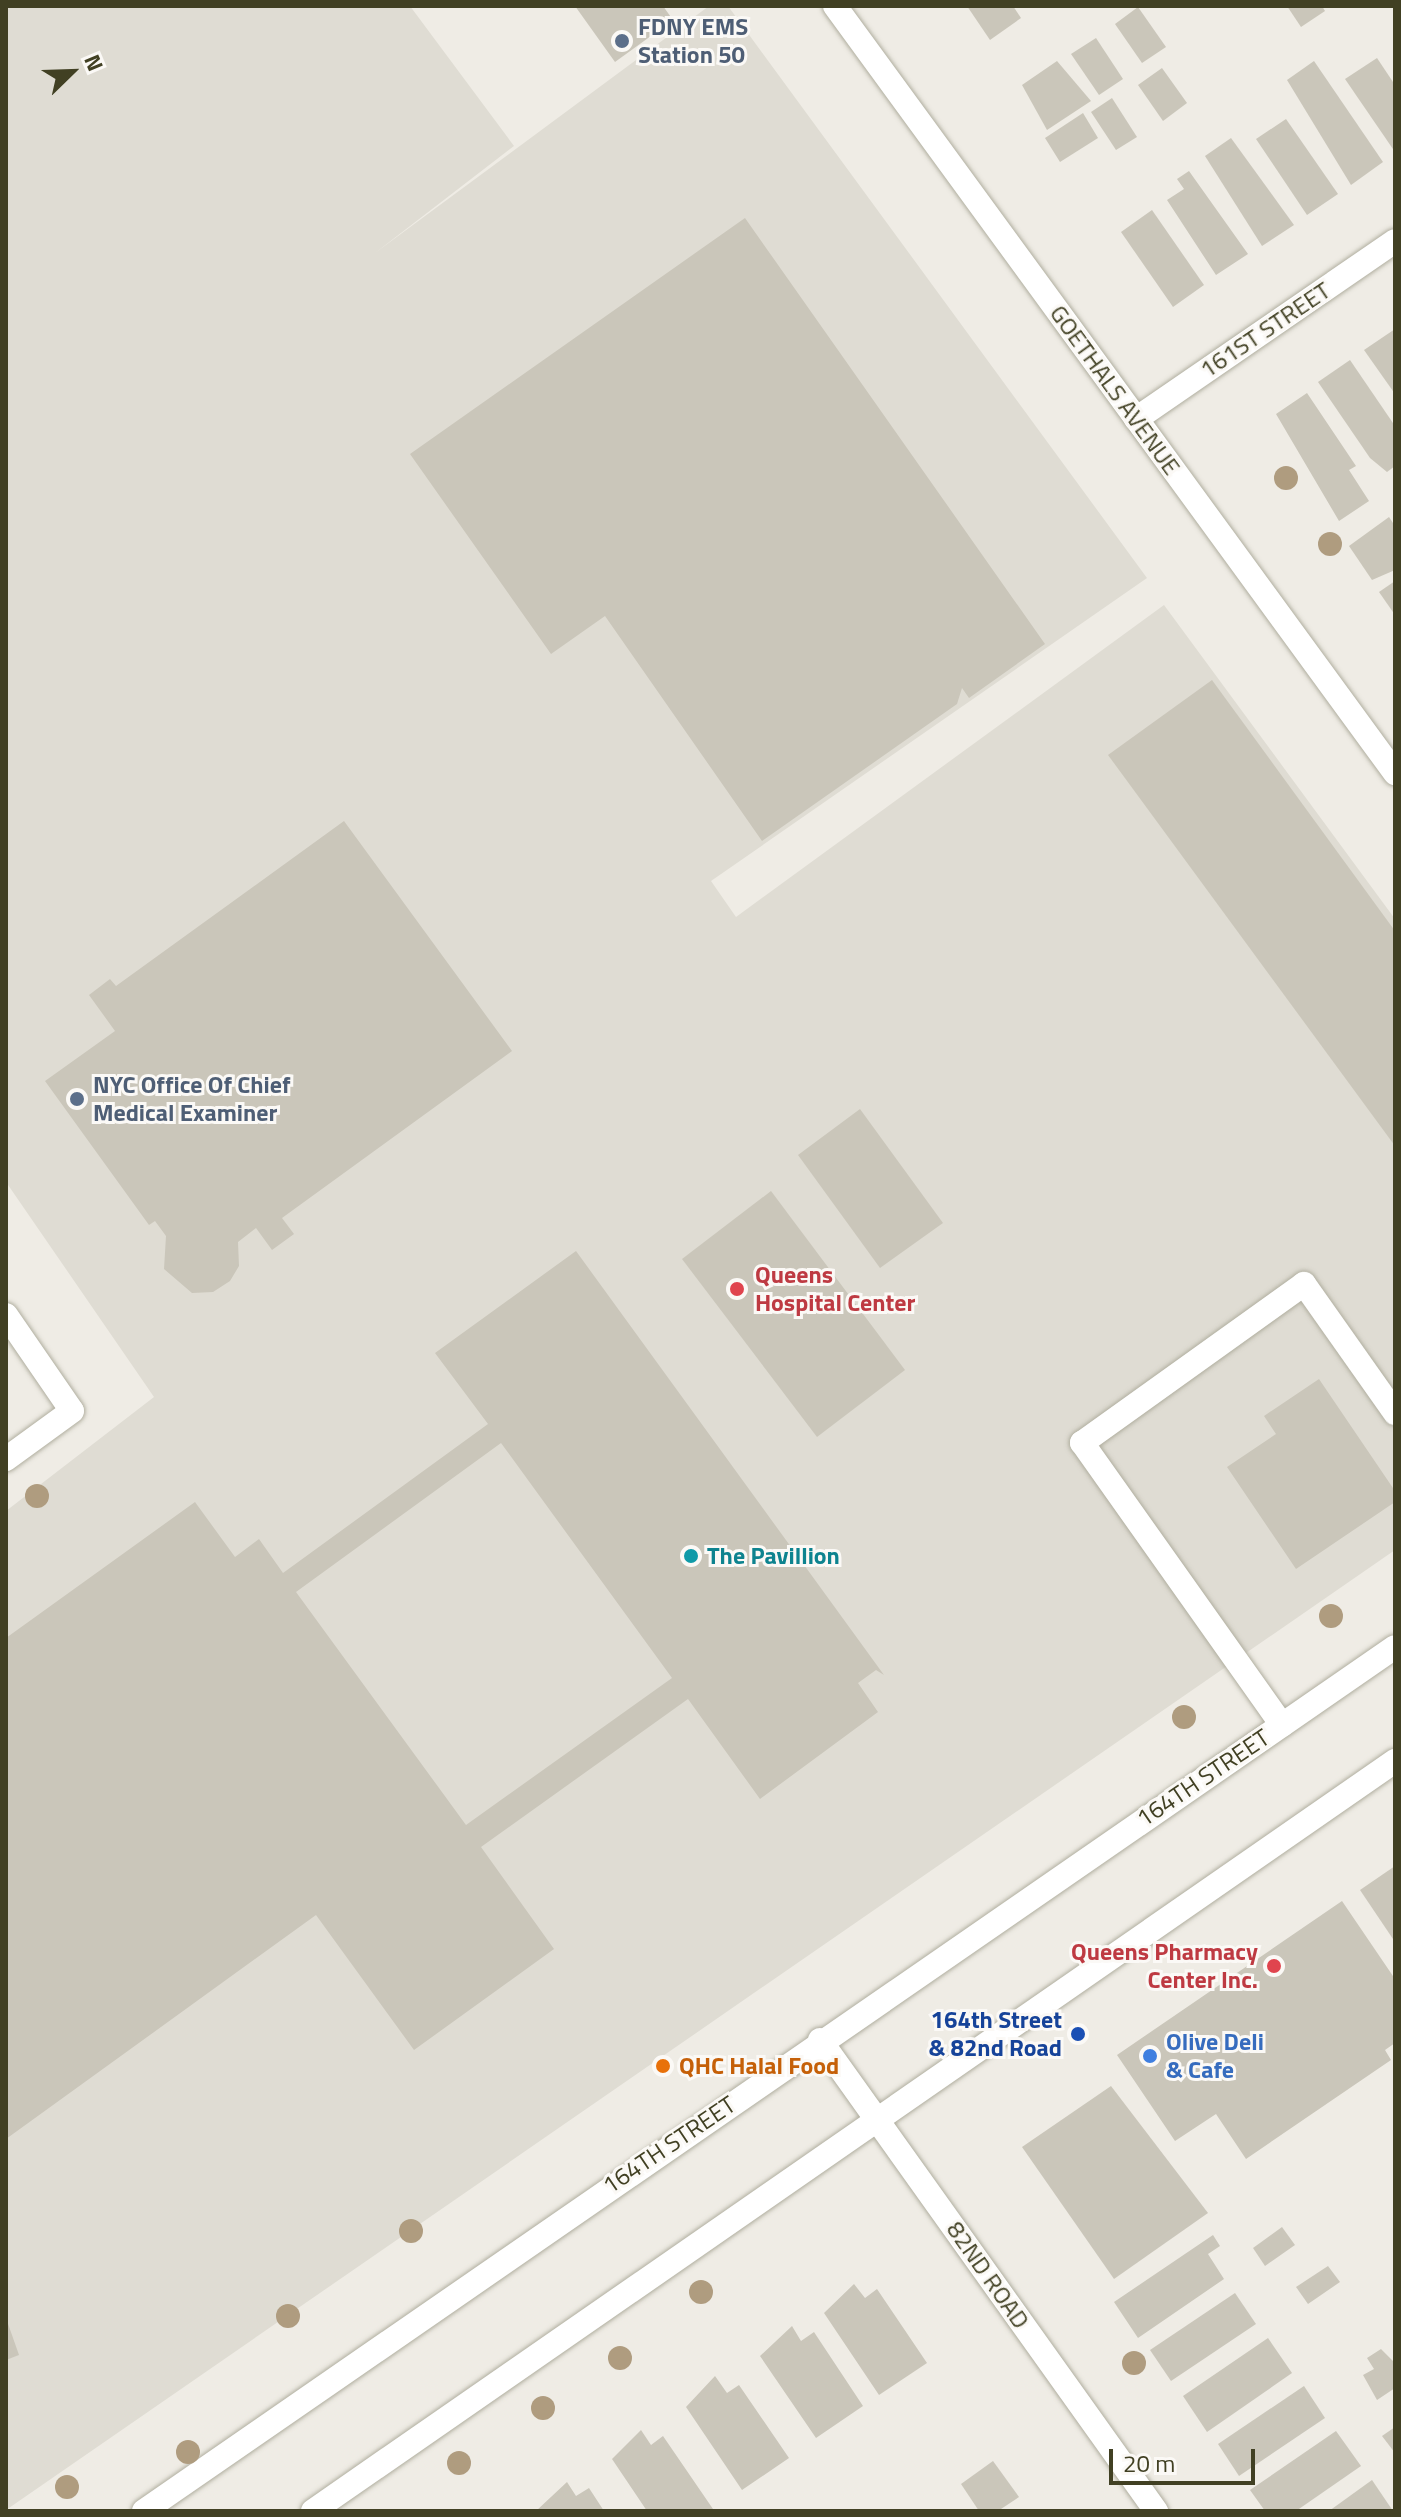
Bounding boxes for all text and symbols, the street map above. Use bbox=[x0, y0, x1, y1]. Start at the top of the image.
place label: FDNY EMS Station 50 bbox=[638, 13, 748, 69]
north arrow bbox=[32, 32, 112, 112]
marker: FDNY EMS Station 50 bbox=[613, 32, 631, 50]
text: N bbox=[75, 49, 113, 76]
street label: 161ST STREET bbox=[1194, 276, 1336, 384]
street label: GOETHALS AVENUE bbox=[1044, 300, 1186, 480]
place label: NYC Office Of Chief Medical Examiner bbox=[93, 1071, 291, 1127]
marker: NYC Office Of Chief Medical Examiner bbox=[68, 1090, 86, 1108]
place label: Queens Hospital Center bbox=[755, 1261, 915, 1317]
marker: Queens Hospital Center bbox=[726, 1278, 748, 1300]
place label: The Pavillion bbox=[707, 1542, 840, 1570]
marker: The Pavillion bbox=[682, 1547, 700, 1565]
street label: 164TH STREET bbox=[1131, 1723, 1275, 1833]
place label: Queens Pharmacy Center Inc. bbox=[1071, 1938, 1258, 1994]
marker: Queens Pharmacy Center Inc. bbox=[1265, 1957, 1283, 1975]
place label: 164th Street & 82nd Road bbox=[928, 2006, 1062, 2062]
marker: 164th Street & 82nd Road bbox=[1069, 2025, 1087, 2043]
place label: Olive Deli & Cafe bbox=[1166, 2028, 1264, 2084]
marker: Olive Deli & Cafe bbox=[1141, 2047, 1159, 2065]
place label: QHC Halal Food bbox=[679, 2052, 839, 2080]
marker: QHC Halal Food bbox=[654, 2057, 672, 2075]
street label: 164TH STREET bbox=[597, 2090, 741, 2200]
street label: 82ND ROAD bbox=[941, 2216, 1035, 2334]
scale bar bbox=[1113, 2433, 1259, 2483]
text: 20 m bbox=[1123, 2445, 1175, 2481]

